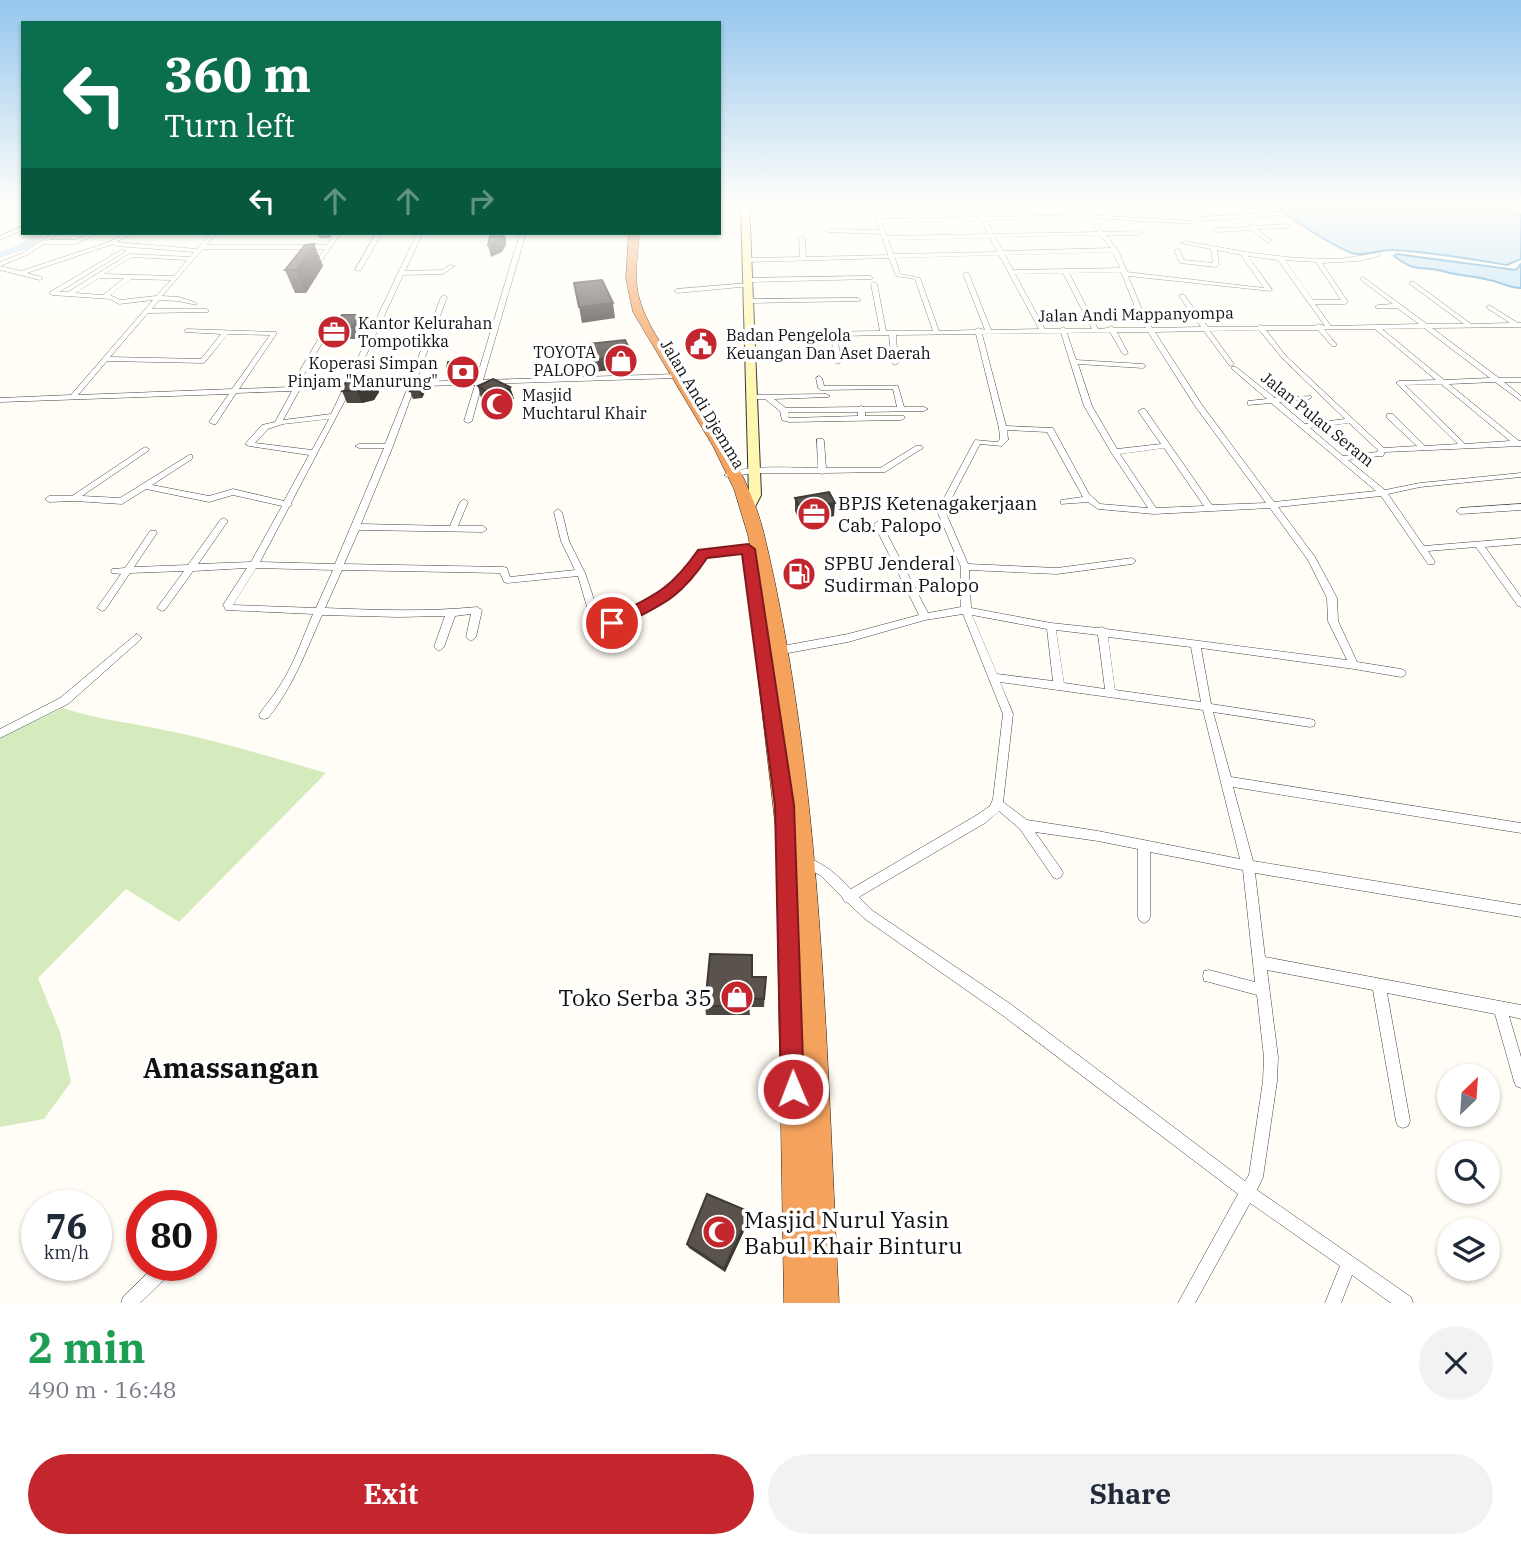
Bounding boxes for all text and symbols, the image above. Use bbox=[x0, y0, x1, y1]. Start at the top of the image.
text: 360 m bbox=[164, 42, 311, 105]
icon: left bbox=[49, 49, 140, 140]
text: Turn left bbox=[164, 104, 295, 146]
icon: left bbox=[243, 182, 281, 220]
icon: ahead bbox=[316, 182, 354, 220]
icon: ahead bbox=[389, 182, 427, 220]
icon: right bbox=[462, 182, 500, 220]
street label: Jalan Andi Mappanyompa bbox=[1038, 302, 1234, 326]
office icon: Kantor Kelurahan Tompotikka bbox=[315, 313, 353, 351]
place label: Kantor Kelurahan Tompotikka bbox=[358, 313, 492, 351]
public building icon: Badan Pengelola Keuangan Dan Aset Daerah bbox=[682, 325, 720, 363]
place label: Badan Pengelola Keuangan Dan Aset Daerah bbox=[726, 325, 931, 363]
street label: Jalan Andi Djemma bbox=[657, 336, 750, 472]
place label: TOYOTA PALOPO bbox=[533, 342, 596, 380]
shop icon: TOYOTA PALOPO bbox=[602, 342, 640, 380]
place label: Koperasi Simpan Pinjam "Manurung" bbox=[288, 353, 438, 391]
bank icon: Koperasi Simpan Pinjam "Manurung" bbox=[444, 353, 482, 391]
street label: Jalan Pulau Seram bbox=[1258, 367, 1378, 471]
mosque icon: Masjid Muchtarul Khair bbox=[478, 385, 516, 423]
place label: Masjid Muchtarul Khair bbox=[522, 385, 646, 423]
place label: BPJS Ketenagakerjaan Cab. Palopo bbox=[838, 491, 1037, 537]
office icon: BPJS Ketenagakerjaan Cab. Palopo bbox=[795, 495, 833, 533]
place label: SPBU Jenderal Sudirman Palopo bbox=[824, 551, 979, 597]
fuel station icon: SPBU Jenderal Sudirman Palopo bbox=[780, 555, 818, 593]
pin bbox=[582, 593, 642, 653]
icon: arrive bbox=[593, 604, 631, 642]
shop icon: Toko Serba 35 bbox=[718, 978, 756, 1016]
place label: Toko Serba 35 bbox=[558, 982, 712, 1012]
district label: Amassangan bbox=[143, 1049, 319, 1086]
position arrow bbox=[756, 1052, 830, 1126]
north arrow bbox=[1437, 1064, 1500, 1127]
map controls bbox=[1437, 1064, 1500, 1281]
button: search bbox=[1437, 1141, 1500, 1204]
speed limit sign: 80 bbox=[126, 1190, 217, 1281]
text: 76 bbox=[45, 1203, 88, 1249]
place label: Masjid Nurul Yasin Babul Khair Binturu bbox=[744, 1204, 963, 1260]
mosque icon: Masjid Nurul Yasin Babul Khair Binturu bbox=[700, 1213, 738, 1251]
button: layers bbox=[1437, 1218, 1500, 1281]
text: km/h bbox=[44, 1241, 89, 1264]
text: 2 min bbox=[28, 1320, 146, 1375]
button: close bbox=[1419, 1326, 1493, 1400]
text: 490 m · 16:48 bbox=[28, 1374, 177, 1404]
button: Exit bbox=[28, 1454, 754, 1534]
button: Share bbox=[768, 1454, 1493, 1534]

